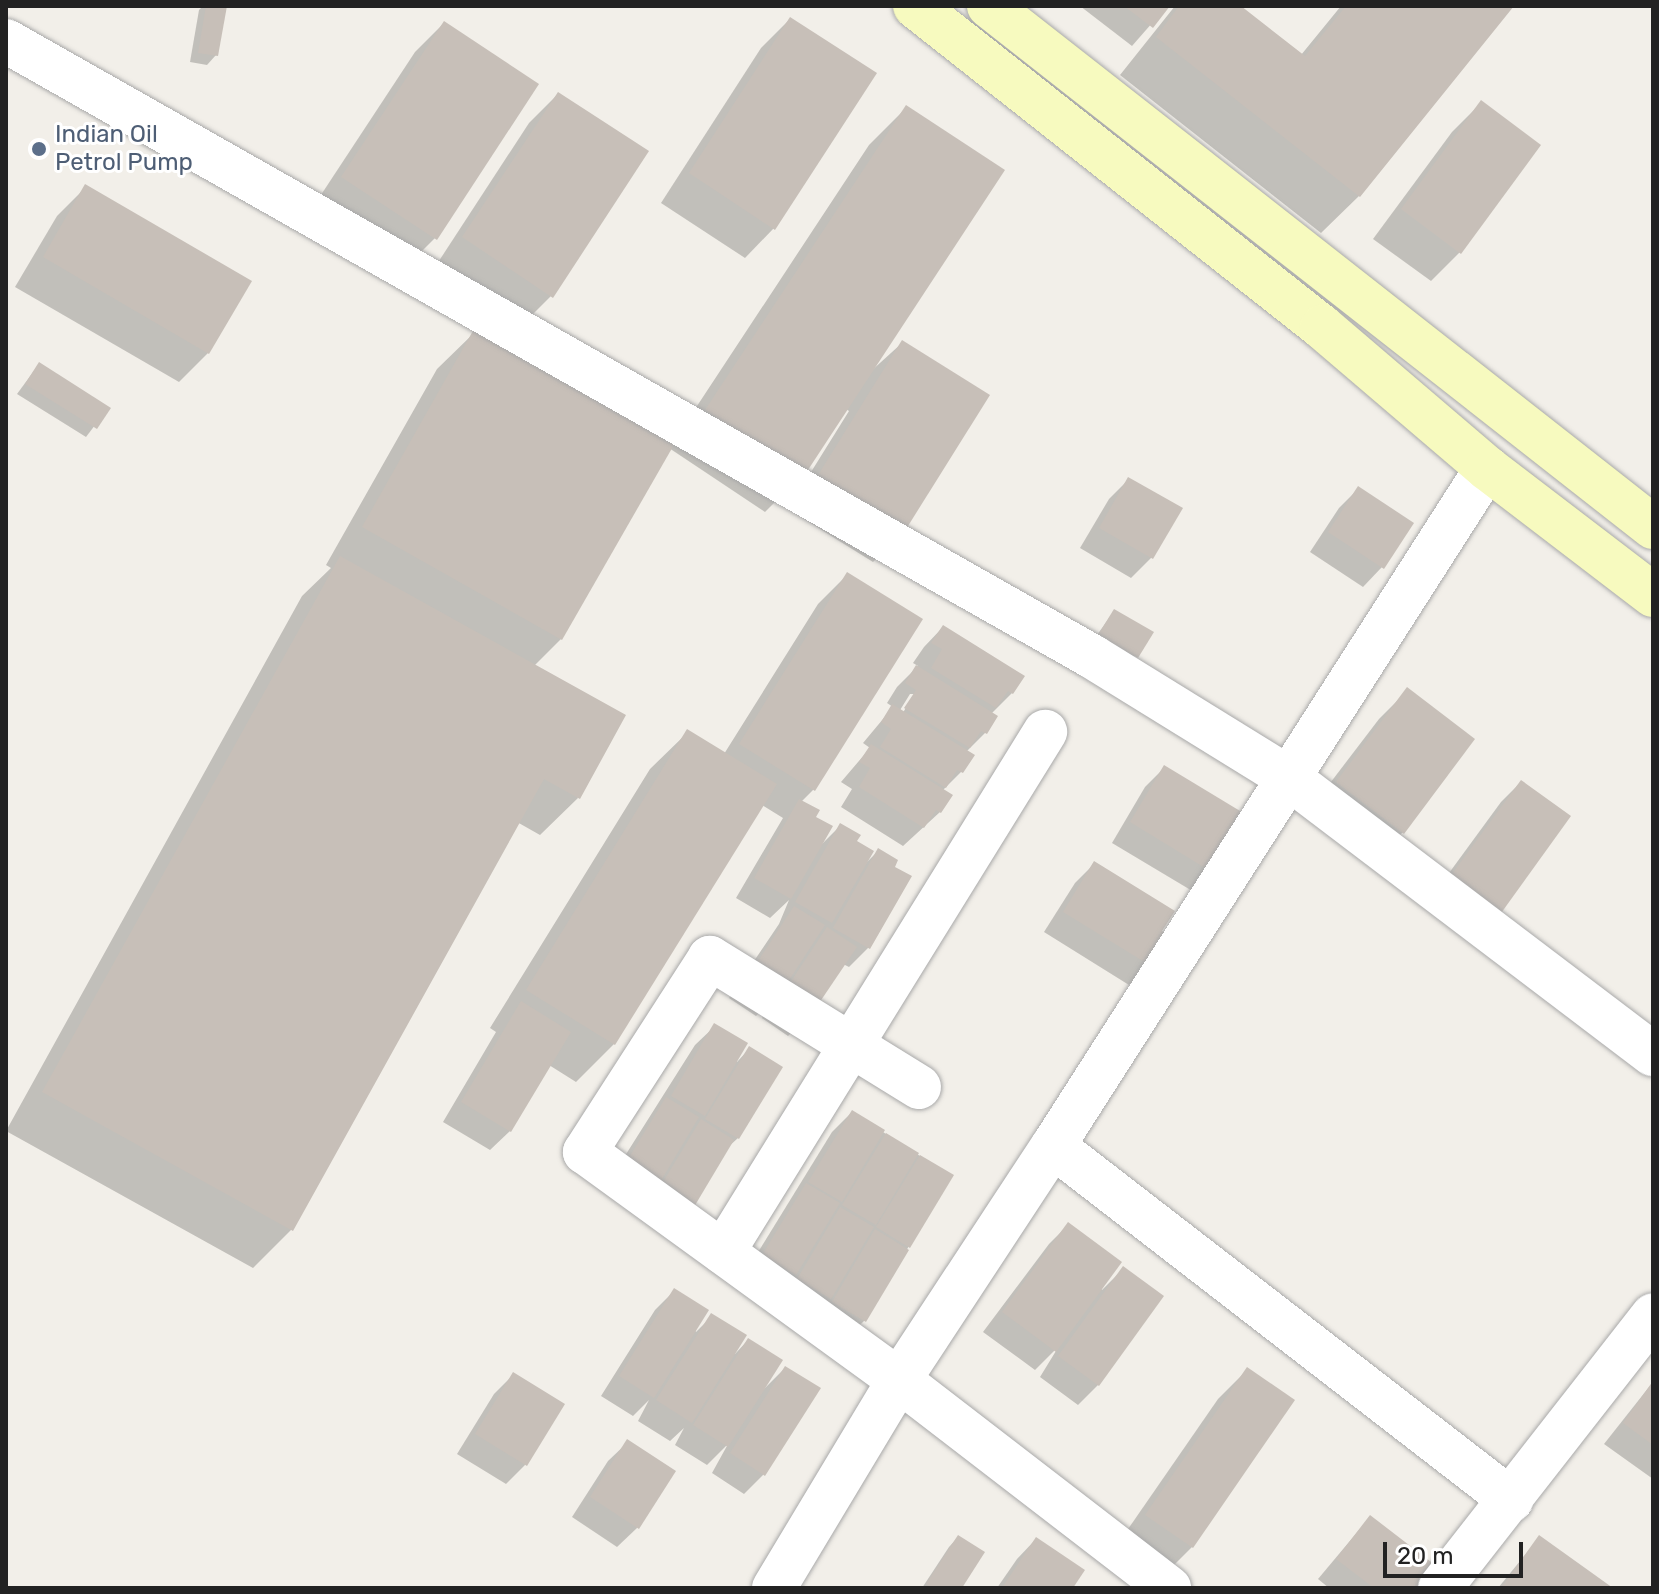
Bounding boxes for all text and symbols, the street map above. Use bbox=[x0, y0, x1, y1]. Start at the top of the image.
place label: Indian Oil Petrol Pump bbox=[55, 121, 193, 177]
marker: Indian Oil Petrol Pump bbox=[30, 140, 48, 158]
scale bar bbox=[1387, 1526, 1527, 1576]
text: 20 m bbox=[1397, 1542, 1454, 1570]

